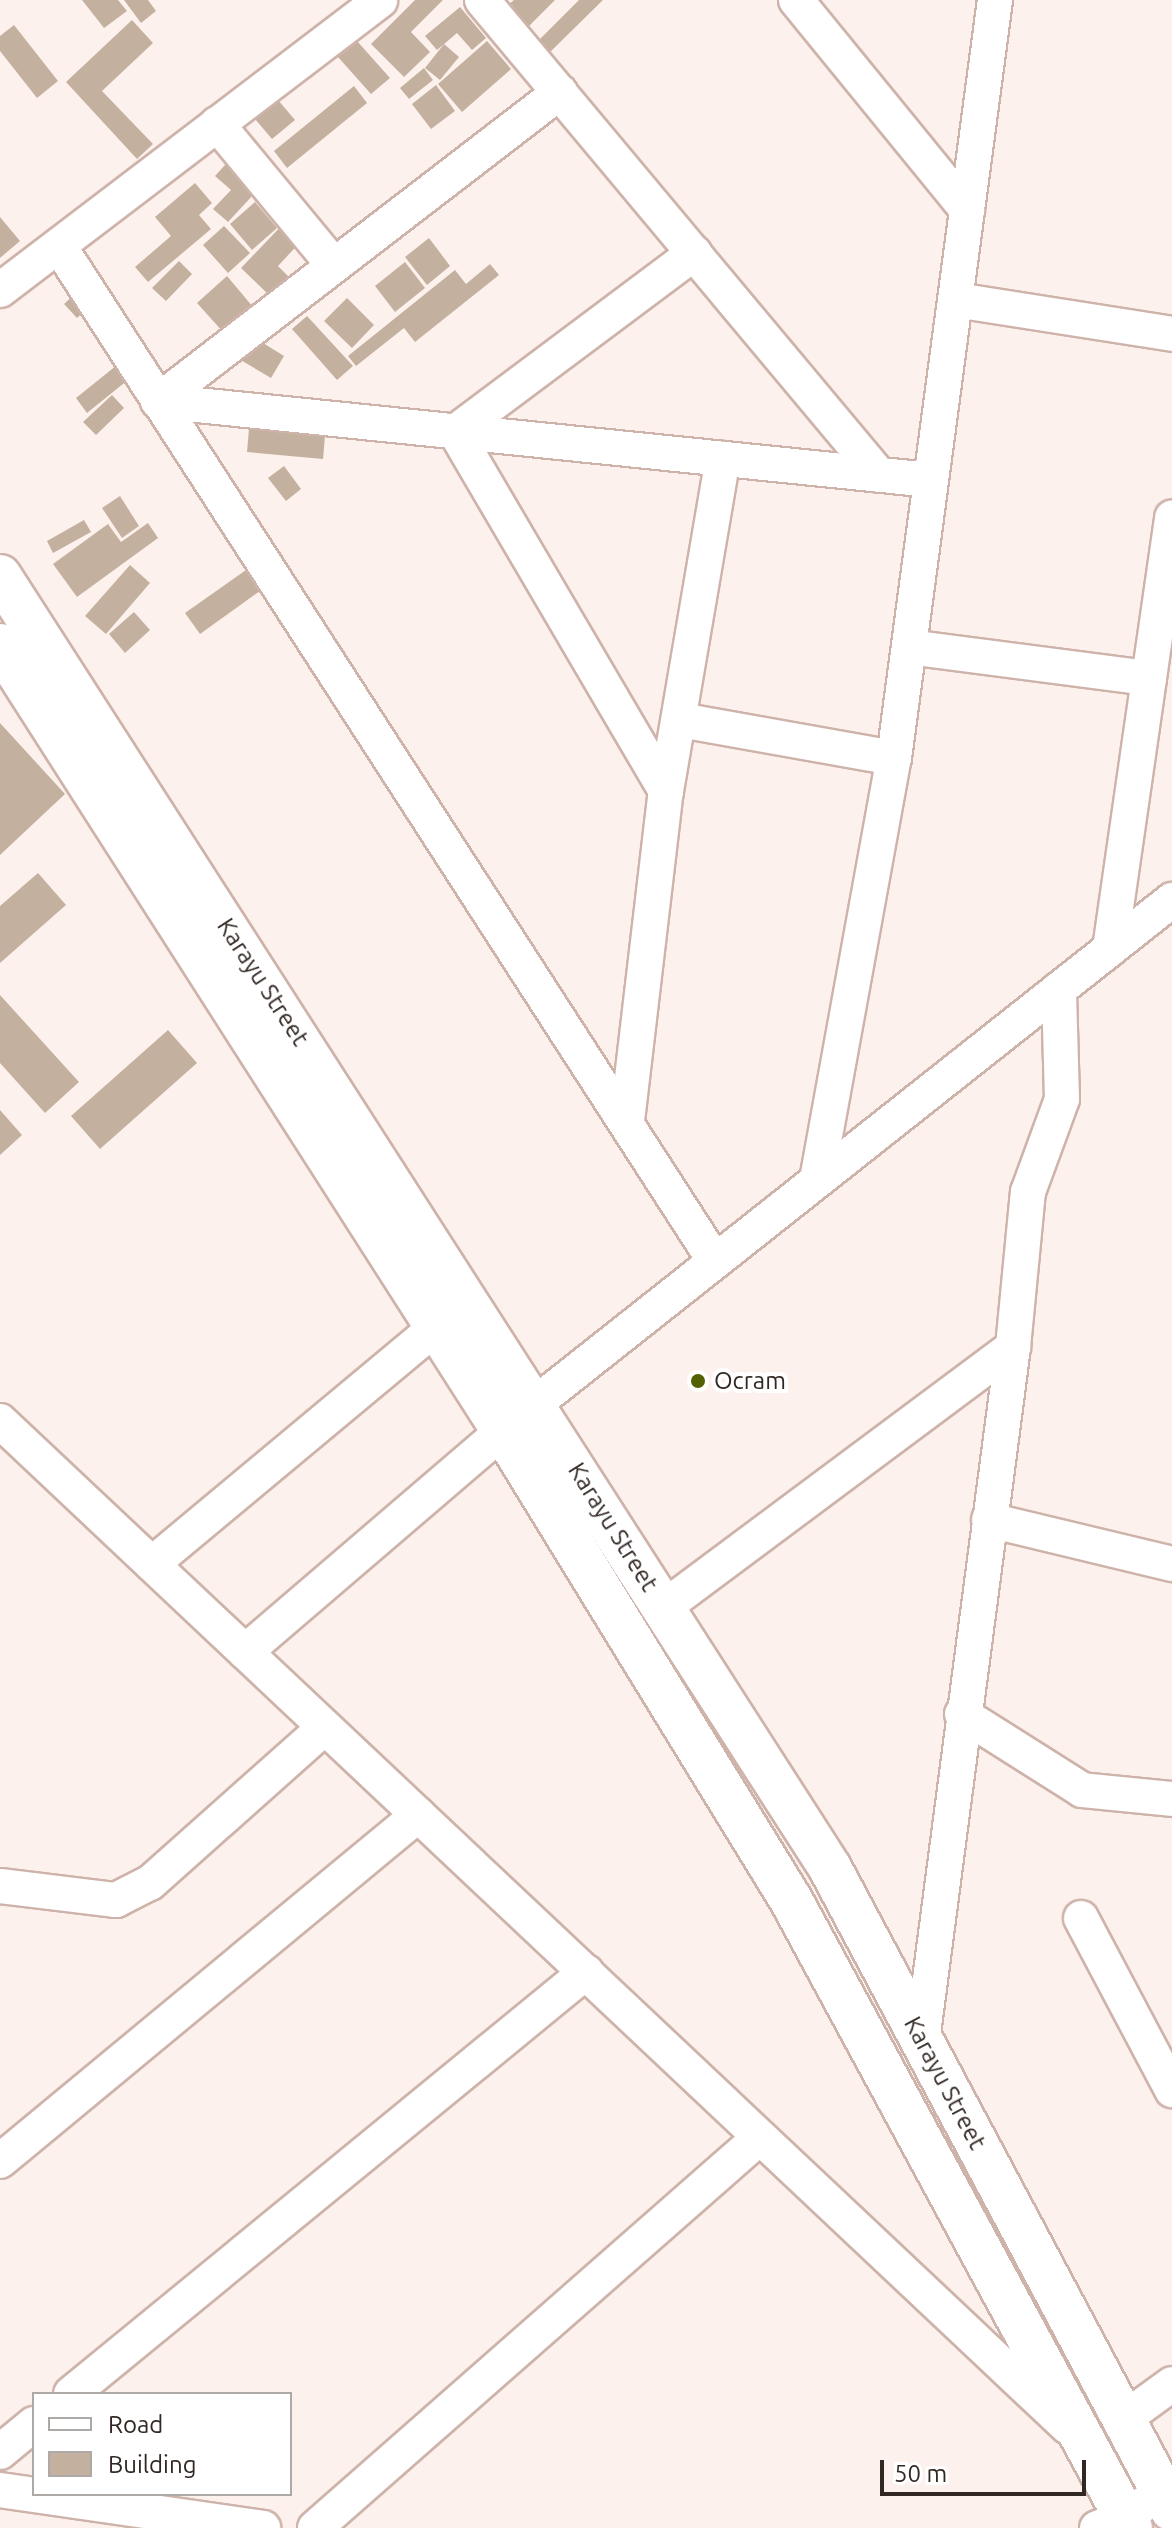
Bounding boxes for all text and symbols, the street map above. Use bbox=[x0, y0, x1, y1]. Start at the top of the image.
street label: Karayu Street bbox=[211, 913, 315, 1051]
place label: Ocram bbox=[714, 1367, 786, 1395]
marker: Ocram bbox=[689, 1372, 707, 1390]
street label: Karayu Street bbox=[562, 1457, 664, 1597]
street label: Karayu Street bbox=[898, 2012, 992, 2154]
legend bbox=[32, 2392, 292, 2496]
text: Road bbox=[108, 2411, 163, 2438]
scale bar bbox=[884, 2444, 1090, 2494]
text: Building bbox=[108, 2451, 196, 2478]
text: 50 m bbox=[894, 2460, 947, 2487]

